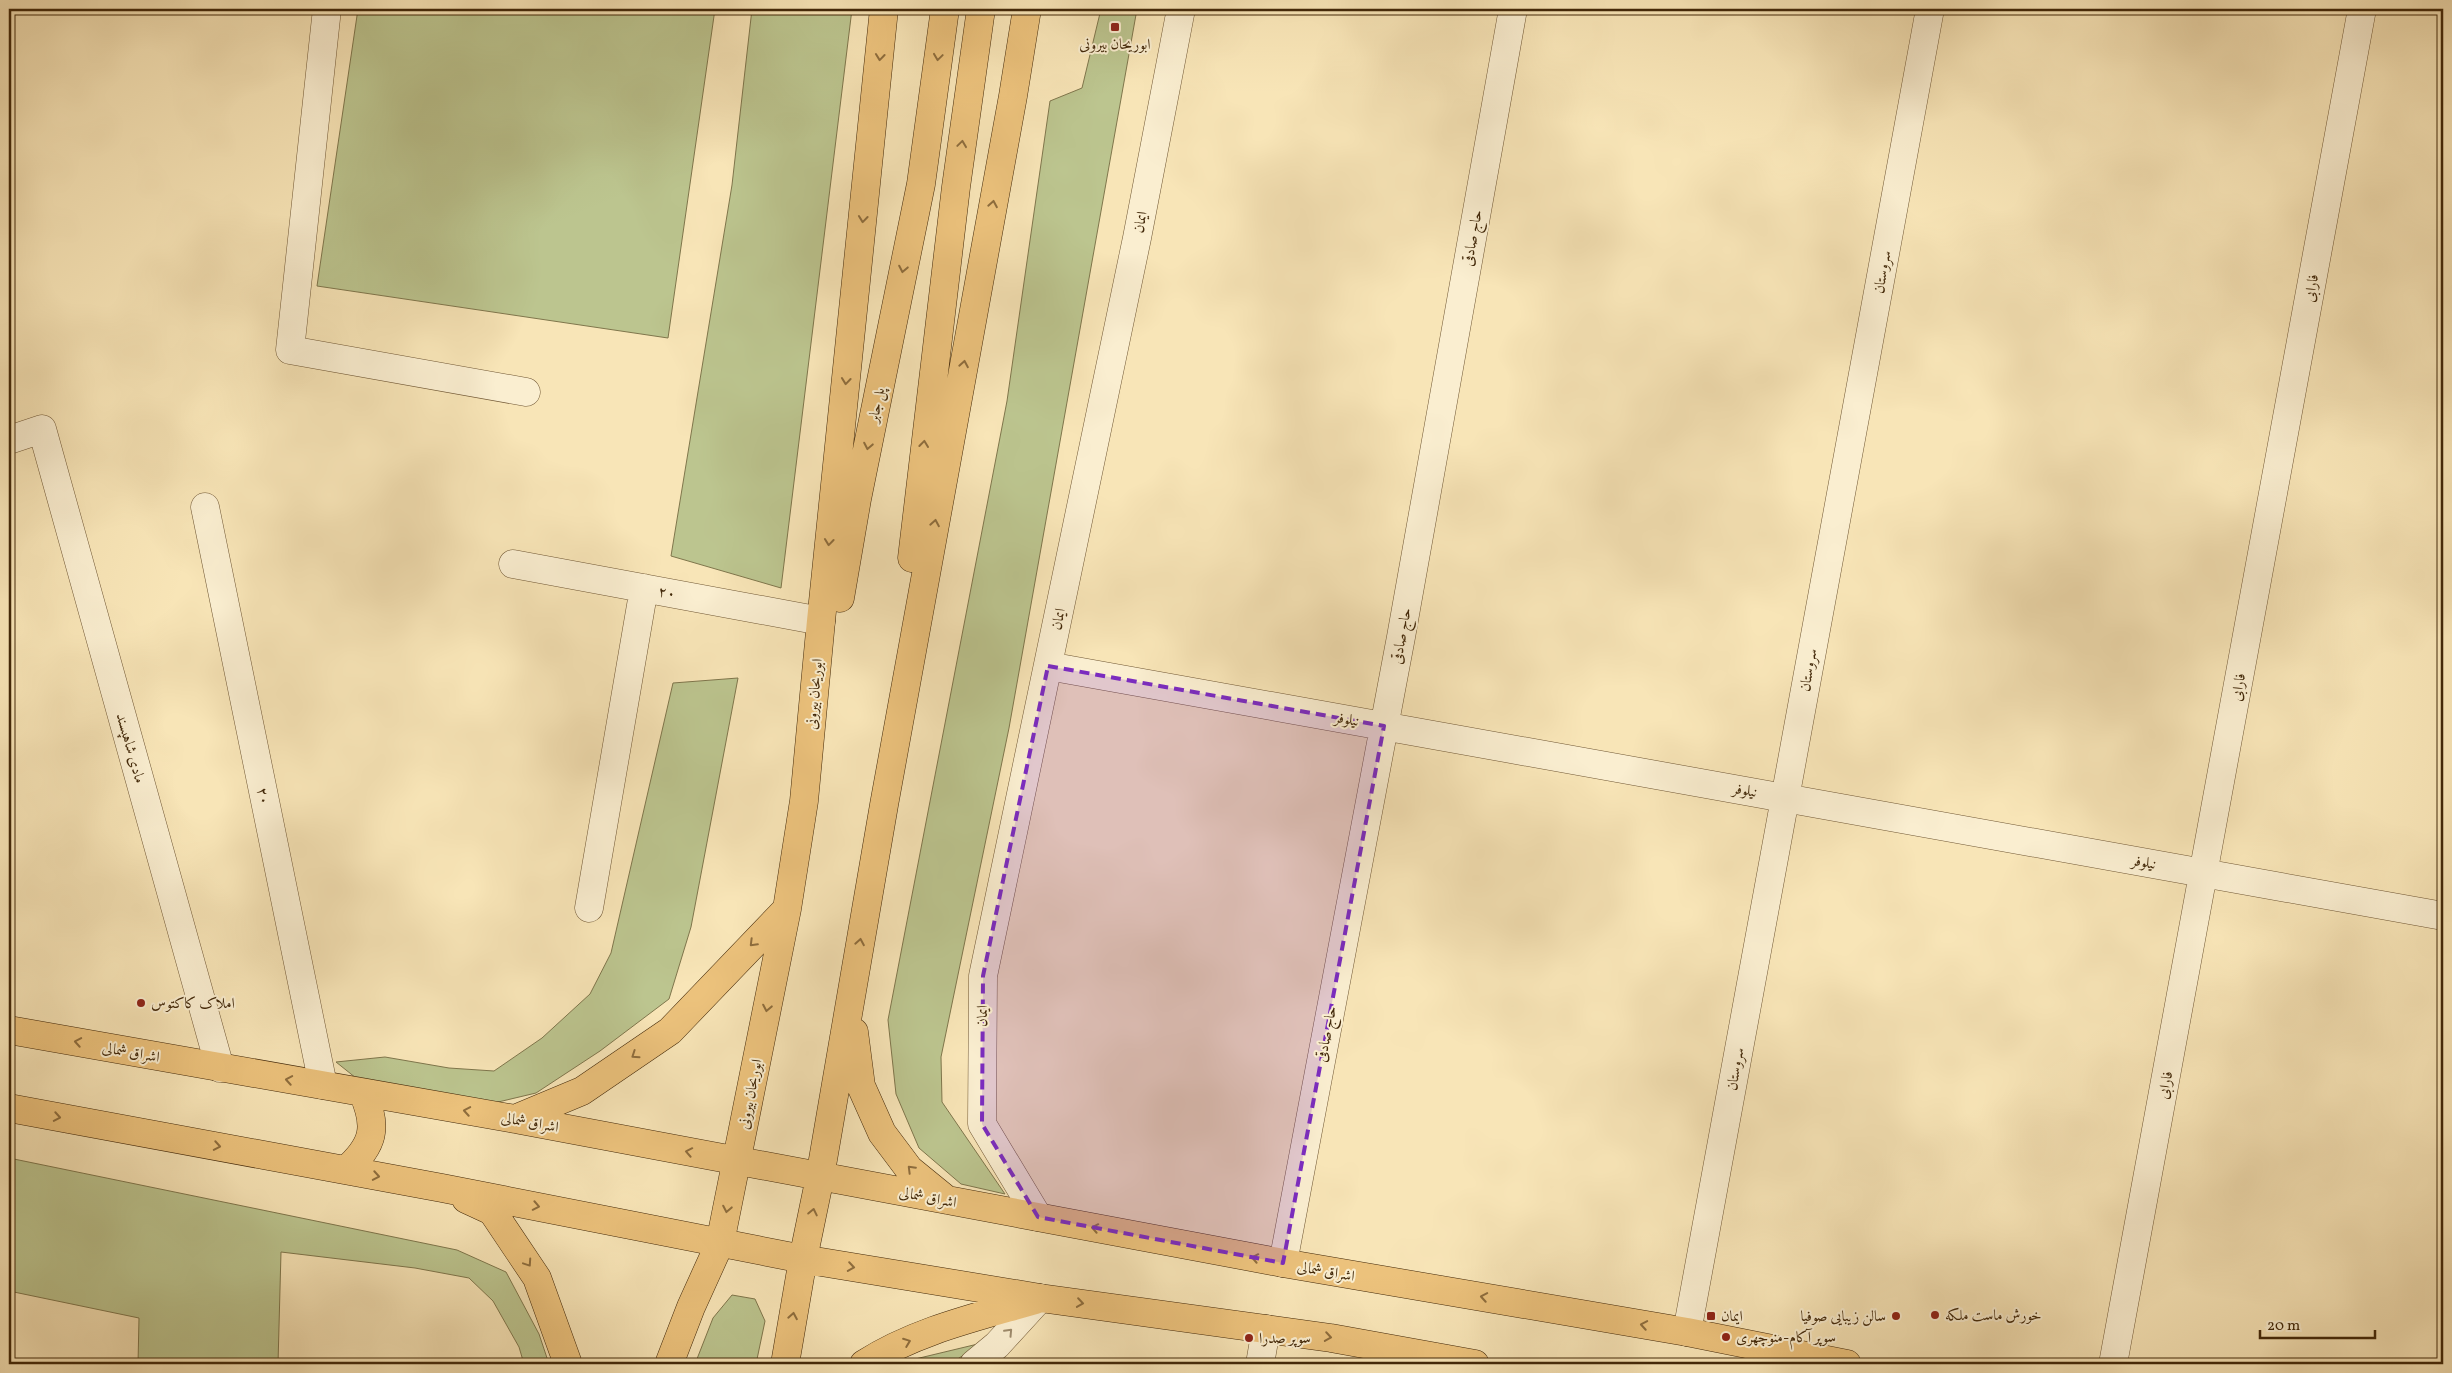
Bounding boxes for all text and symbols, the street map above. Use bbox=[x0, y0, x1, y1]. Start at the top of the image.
marker: ابوریحان بیرونی bbox=[1109, 21, 1121, 33]
place label: ابوریحان بیرونی bbox=[1079, 35, 1151, 56]
one-way arrow bbox=[934, 53, 944, 61]
one-way arrow bbox=[875, 54, 886, 62]
one-way arrow bbox=[956, 139, 967, 147]
one-way arrow bbox=[988, 199, 998, 208]
street label: حاج صادقی bbox=[1458, 208, 1490, 268]
street label: ایمان bbox=[1129, 210, 1154, 235]
one-way arrow bbox=[858, 215, 869, 223]
street label: سروستان bbox=[1869, 249, 1898, 296]
one-way arrow bbox=[899, 265, 909, 274]
street label: فارابی bbox=[2300, 273, 2325, 304]
one-way arrow bbox=[958, 359, 969, 368]
one-way arrow bbox=[841, 377, 852, 385]
street label: پل جابر bbox=[863, 385, 891, 427]
one-way arrow bbox=[918, 439, 929, 447]
one-way arrow bbox=[863, 441, 874, 450]
one-way arrow bbox=[929, 519, 939, 528]
one-way arrow bbox=[824, 538, 835, 546]
street label: ۲۰ bbox=[656, 582, 677, 605]
street label: ایمان bbox=[1047, 606, 1072, 632]
street label: حاج صادقی bbox=[1387, 606, 1419, 666]
street label: سروستان bbox=[1795, 647, 1824, 694]
street label: ابوریحان بیرونی bbox=[802, 658, 829, 731]
street label: فارابی bbox=[2227, 672, 2252, 703]
street label: نیلوفر bbox=[1331, 708, 1361, 733]
street label: مادی شاهپسند bbox=[110, 711, 150, 786]
street label: نیلوفر bbox=[1729, 779, 1759, 804]
street label: ۲۰ bbox=[250, 786, 275, 807]
street label: نیلوفر bbox=[2128, 851, 2158, 876]
one-way arrow bbox=[855, 937, 865, 946]
one-way arrow bbox=[750, 938, 759, 947]
place label: املاک کاکتوس bbox=[151, 994, 235, 1015]
marker: املاک کاکتوس bbox=[135, 997, 147, 1009]
one-way arrow bbox=[763, 1004, 773, 1013]
street label: حاج صادقی bbox=[1312, 1004, 1344, 1064]
street label: ایمان bbox=[973, 1005, 994, 1027]
one-way arrow bbox=[73, 1038, 82, 1048]
street label: اشراق شمالی bbox=[100, 1038, 161, 1069]
street label: سروستان bbox=[1722, 1046, 1751, 1093]
one-way arrow bbox=[631, 1048, 640, 1058]
street label: ابوریحان بیرونی bbox=[734, 1057, 769, 1131]
street label: فارابی bbox=[2153, 1069, 2179, 1101]
one-way arrow bbox=[285, 1075, 294, 1085]
one-way arrow bbox=[462, 1106, 471, 1116]
street label: اشراق شمالی bbox=[499, 1108, 560, 1139]
one-way arrow bbox=[52, 1111, 61, 1122]
one-way arrow bbox=[212, 1141, 221, 1151]
one-way arrow bbox=[685, 1148, 693, 1158]
one-way arrow bbox=[908, 1166, 917, 1175]
one-way arrow bbox=[372, 1170, 381, 1180]
street label: اشراق شمالی bbox=[897, 1183, 958, 1214]
one-way arrow bbox=[532, 1201, 540, 1211]
one-way arrow bbox=[722, 1205, 733, 1214]
one-way arrow bbox=[807, 1207, 817, 1216]
one-way arrow bbox=[1091, 1224, 1100, 1234]
one-way arrow bbox=[1251, 1253, 1259, 1264]
street label: اشراق شمالی bbox=[1295, 1257, 1356, 1288]
one-way arrow bbox=[521, 1258, 531, 1267]
one-way arrow bbox=[847, 1261, 855, 1272]
one-way arrow bbox=[1480, 1293, 1489, 1303]
one-way arrow bbox=[1076, 1298, 1085, 1308]
place label: خورش ماست ملکه bbox=[1945, 1306, 2041, 1327]
place label: ایمان bbox=[1721, 1307, 1743, 1328]
place label: سالن زیبایی صوفیا bbox=[1800, 1307, 1886, 1328]
scale bar bbox=[2260, 1308, 2374, 1340]
marker: خورش ماست ملکه bbox=[1929, 1309, 1941, 1321]
marker: ایمان bbox=[1705, 1310, 1717, 1322]
marker: سالن زیبایی صوفیا bbox=[1890, 1310, 1902, 1322]
one-way arrow bbox=[788, 1312, 798, 1321]
text: 20 m bbox=[2267, 1316, 2300, 1337]
one-way arrow bbox=[1640, 1320, 1649, 1330]
place label: سوپر آکام-منوچهری bbox=[1736, 1328, 1836, 1350]
one-way arrow bbox=[1003, 1329, 1012, 1338]
place label: سوپر صدرا bbox=[1259, 1329, 1311, 1350]
marker: سوپر آکام-منوچهری bbox=[1720, 1331, 1732, 1343]
marker: سوپر صدرا bbox=[1243, 1332, 1255, 1344]
one-way arrow bbox=[1324, 1332, 1332, 1342]
one-way arrow bbox=[902, 1338, 911, 1348]

